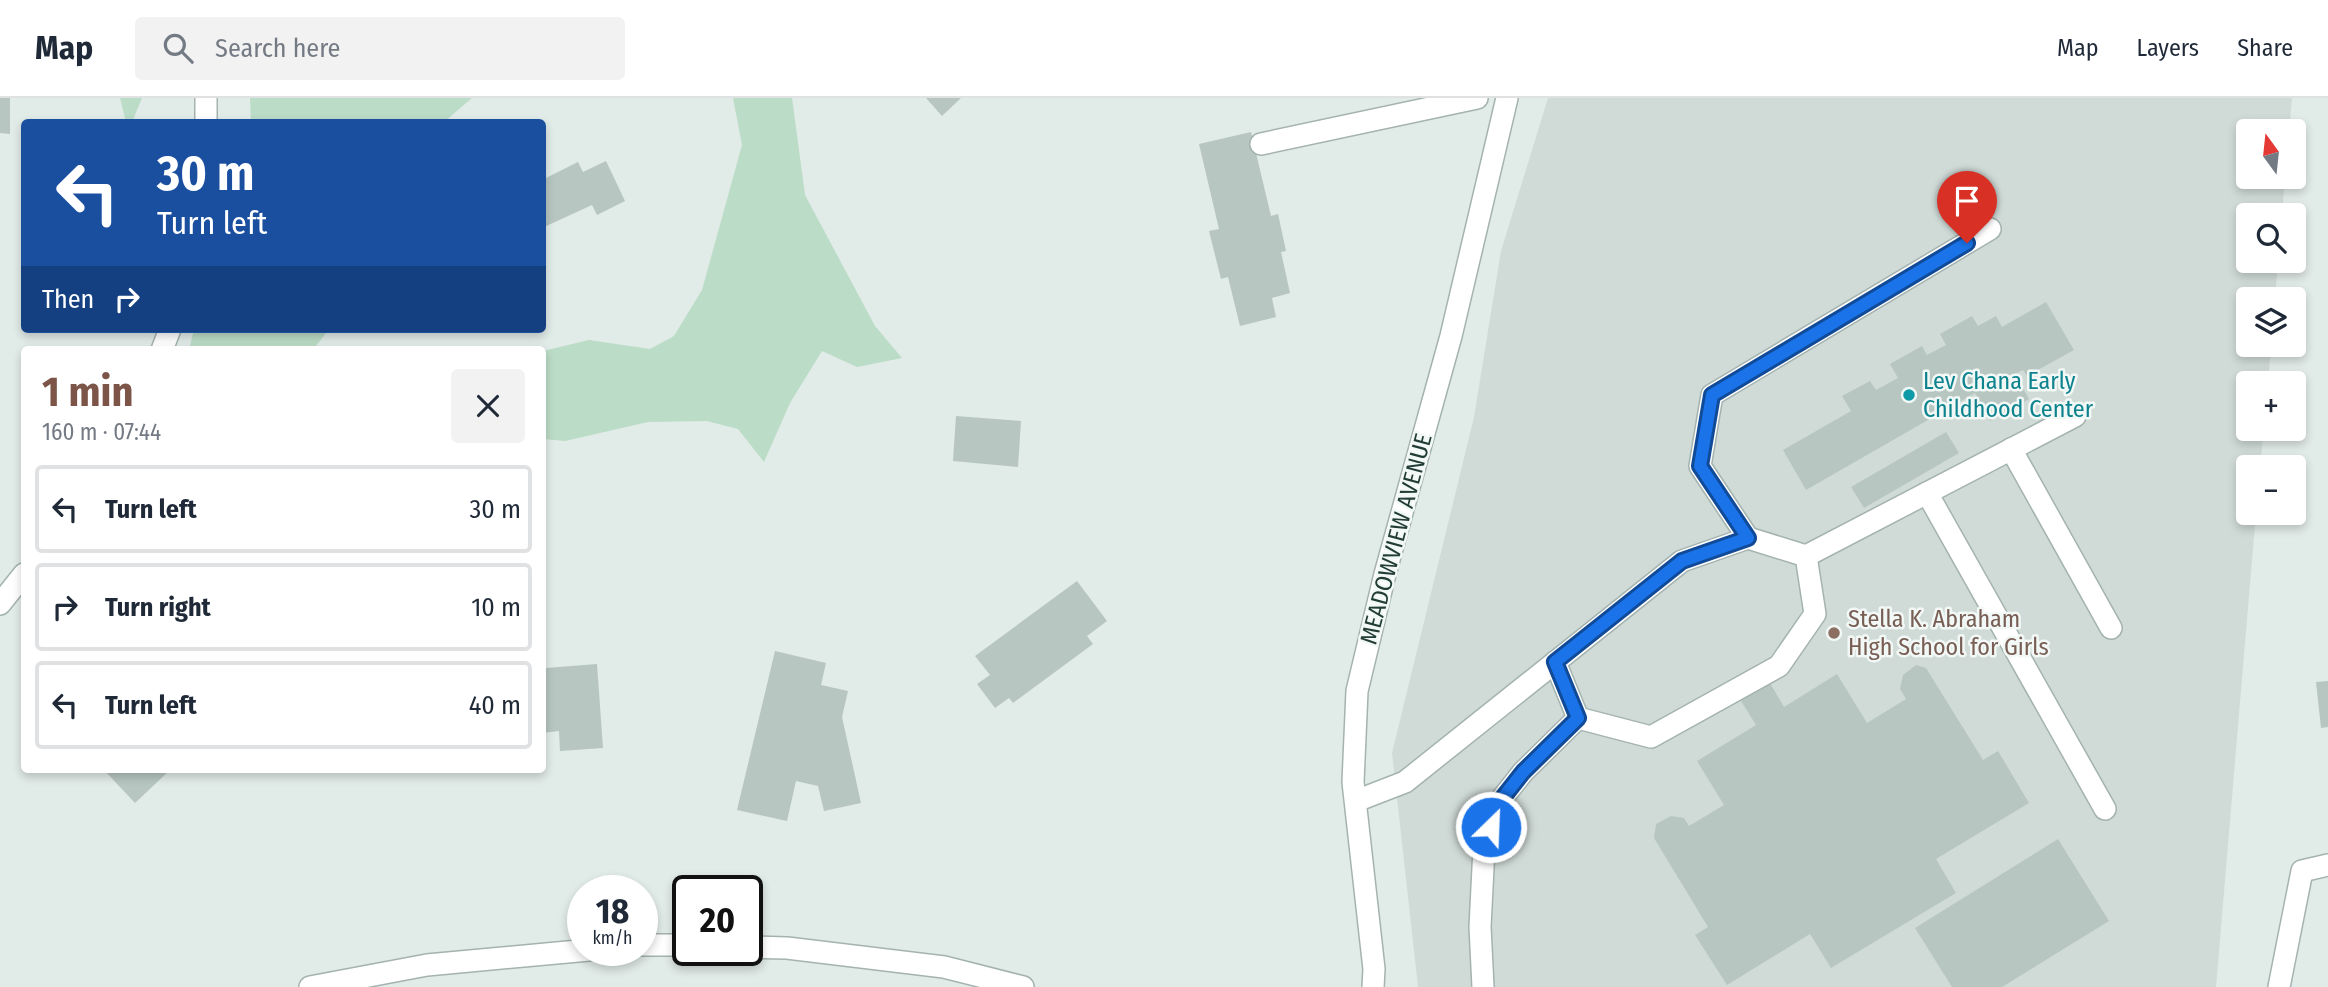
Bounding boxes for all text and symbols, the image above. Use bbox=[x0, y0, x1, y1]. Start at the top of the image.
search box bbox=[135, 17, 625, 80]
text: Map bbox=[35, 28, 93, 68]
icon: search bbox=[159, 29, 197, 67]
text: Search here bbox=[215, 33, 340, 64]
text: Map bbox=[2057, 34, 2099, 62]
text: Layers bbox=[2137, 34, 2199, 62]
text: Share bbox=[2237, 34, 2293, 62]
north arrow bbox=[2236, 119, 2306, 189]
map controls bbox=[2236, 119, 2306, 525]
text: 30 m bbox=[157, 144, 255, 203]
icon: left bbox=[42, 147, 133, 238]
pin bbox=[1937, 171, 1997, 243]
icon: arrive bbox=[1948, 182, 1986, 220]
button: search bbox=[2236, 203, 2306, 273]
text: Turn left bbox=[157, 204, 267, 242]
icon: right bbox=[108, 280, 146, 318]
text: Then bbox=[42, 284, 94, 315]
button: layers bbox=[2236, 287, 2306, 357]
text: 1 min bbox=[42, 367, 133, 417]
place label: Lev Chana Early Childhood Center bbox=[1923, 367, 2094, 423]
button: close bbox=[451, 369, 525, 443]
button: + bbox=[2236, 371, 2306, 441]
marker: Lev Chana Early Childhood Center bbox=[1901, 387, 1917, 403]
text: 160 m · 07:44 bbox=[42, 418, 161, 446]
street label: MEADOWVIEW AVENUE bbox=[1354, 431, 1438, 647]
button: − bbox=[2236, 455, 2306, 525]
icon: left bbox=[46, 490, 84, 528]
text: Turn left bbox=[105, 494, 197, 525]
text: 30 m bbox=[470, 494, 521, 525]
icon: right bbox=[46, 588, 84, 626]
text: Turn right bbox=[105, 592, 211, 623]
text: 10 m bbox=[471, 592, 521, 623]
place label: Stella K. Abraham High School for Girls bbox=[1848, 605, 2049, 661]
marker: Stella K. Abraham High School for Girls bbox=[1826, 625, 1842, 641]
icon: left bbox=[46, 686, 84, 724]
text: Turn left bbox=[105, 690, 197, 721]
text: 40 m bbox=[469, 690, 521, 721]
position arrow bbox=[1454, 790, 1528, 864]
speed limit sign: 20 bbox=[672, 875, 763, 966]
text: 18 bbox=[596, 890, 629, 932]
text: km/h bbox=[592, 927, 633, 949]

